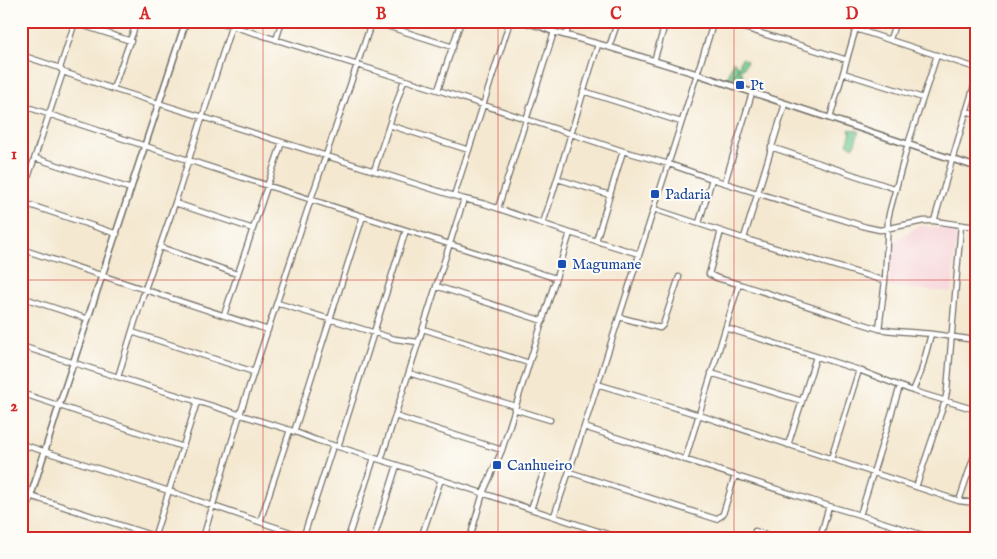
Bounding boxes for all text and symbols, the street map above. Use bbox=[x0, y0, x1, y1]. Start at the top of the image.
text: A bbox=[139, 5, 152, 25]
text: B bbox=[376, 5, 387, 25]
text: C bbox=[610, 5, 622, 25]
text: D bbox=[846, 5, 859, 25]
place label: Pt bbox=[750, 76, 764, 95]
marker: Pt bbox=[734, 79, 746, 91]
text: 1 bbox=[11, 145, 17, 165]
place label: Padaria bbox=[665, 185, 711, 204]
marker: Padaria bbox=[649, 188, 661, 200]
place label: Magumane bbox=[572, 255, 642, 274]
marker: Magumane bbox=[556, 258, 568, 270]
text: 2 bbox=[10, 397, 18, 417]
place label: Canhueiro bbox=[507, 456, 572, 475]
marker: Canhueiro bbox=[491, 459, 503, 471]

